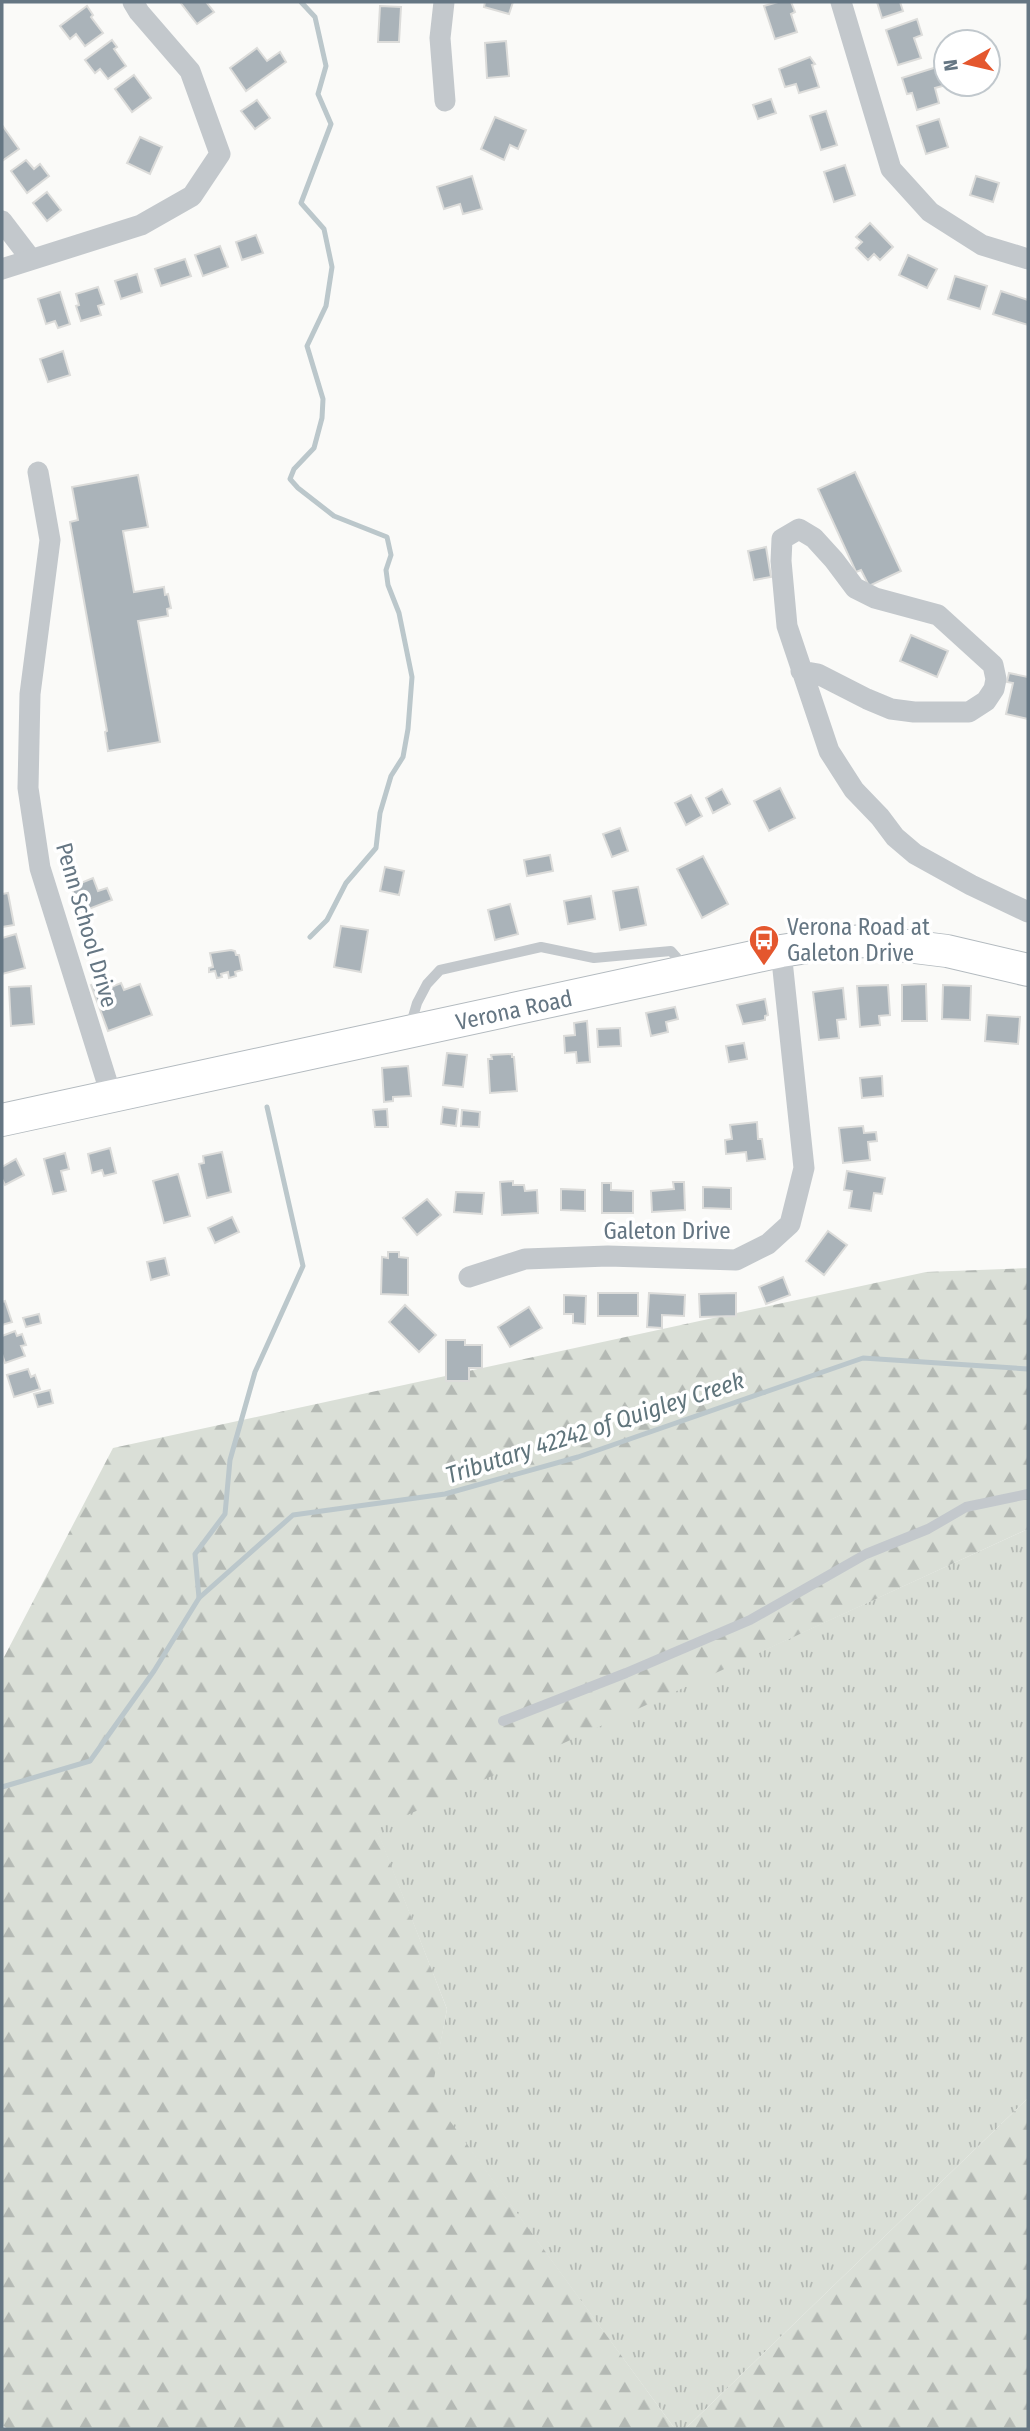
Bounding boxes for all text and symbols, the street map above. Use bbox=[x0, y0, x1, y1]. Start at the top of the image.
north arrow bbox=[932, 28, 1002, 98]
text: N bbox=[938, 58, 963, 73]
street label: Penn School Drive bbox=[50, 839, 124, 1011]
place label: Verona Road at Galeton Drive bbox=[787, 913, 930, 967]
bus stop icon: Verona Road at Galeton Drive bbox=[747, 923, 781, 967]
street label: Verona Road bbox=[453, 984, 575, 1036]
street label: Galeton Drive bbox=[603, 1217, 731, 1245]
water label: Tributary 42242 of Quigley Creek bbox=[442, 1366, 748, 1490]

